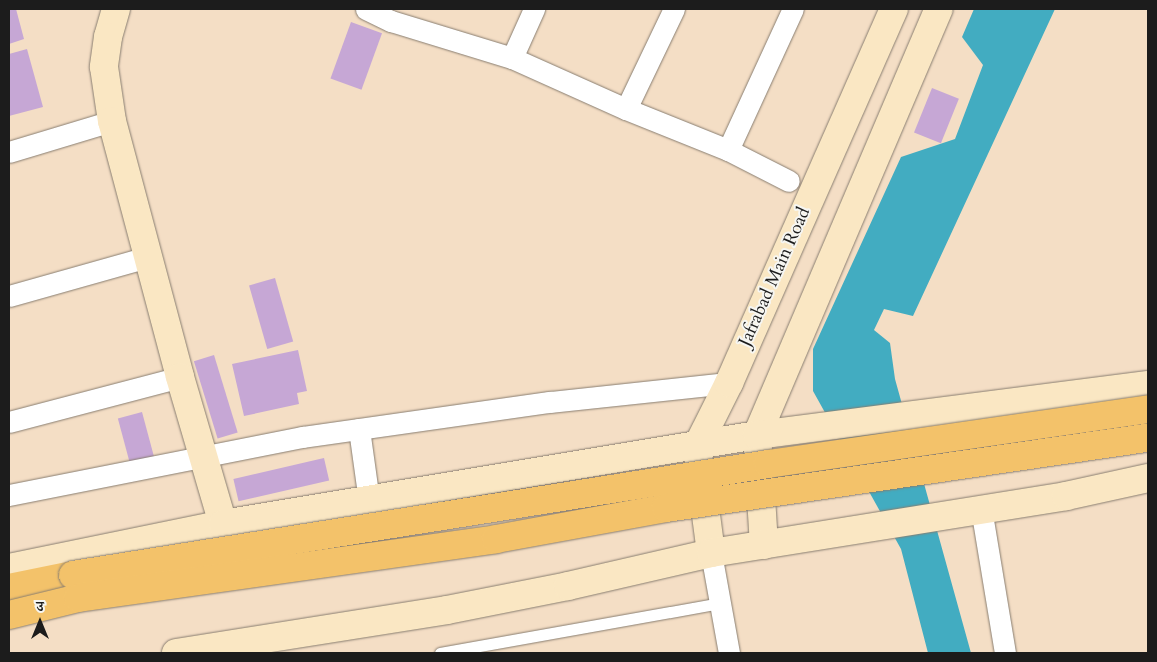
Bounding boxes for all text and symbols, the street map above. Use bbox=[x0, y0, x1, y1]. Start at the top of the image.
street label: Jafrabad Main Road bbox=[735, 204, 815, 350]
north arrow bbox=[15, 597, 65, 647]
text: उ bbox=[36, 597, 44, 616]

